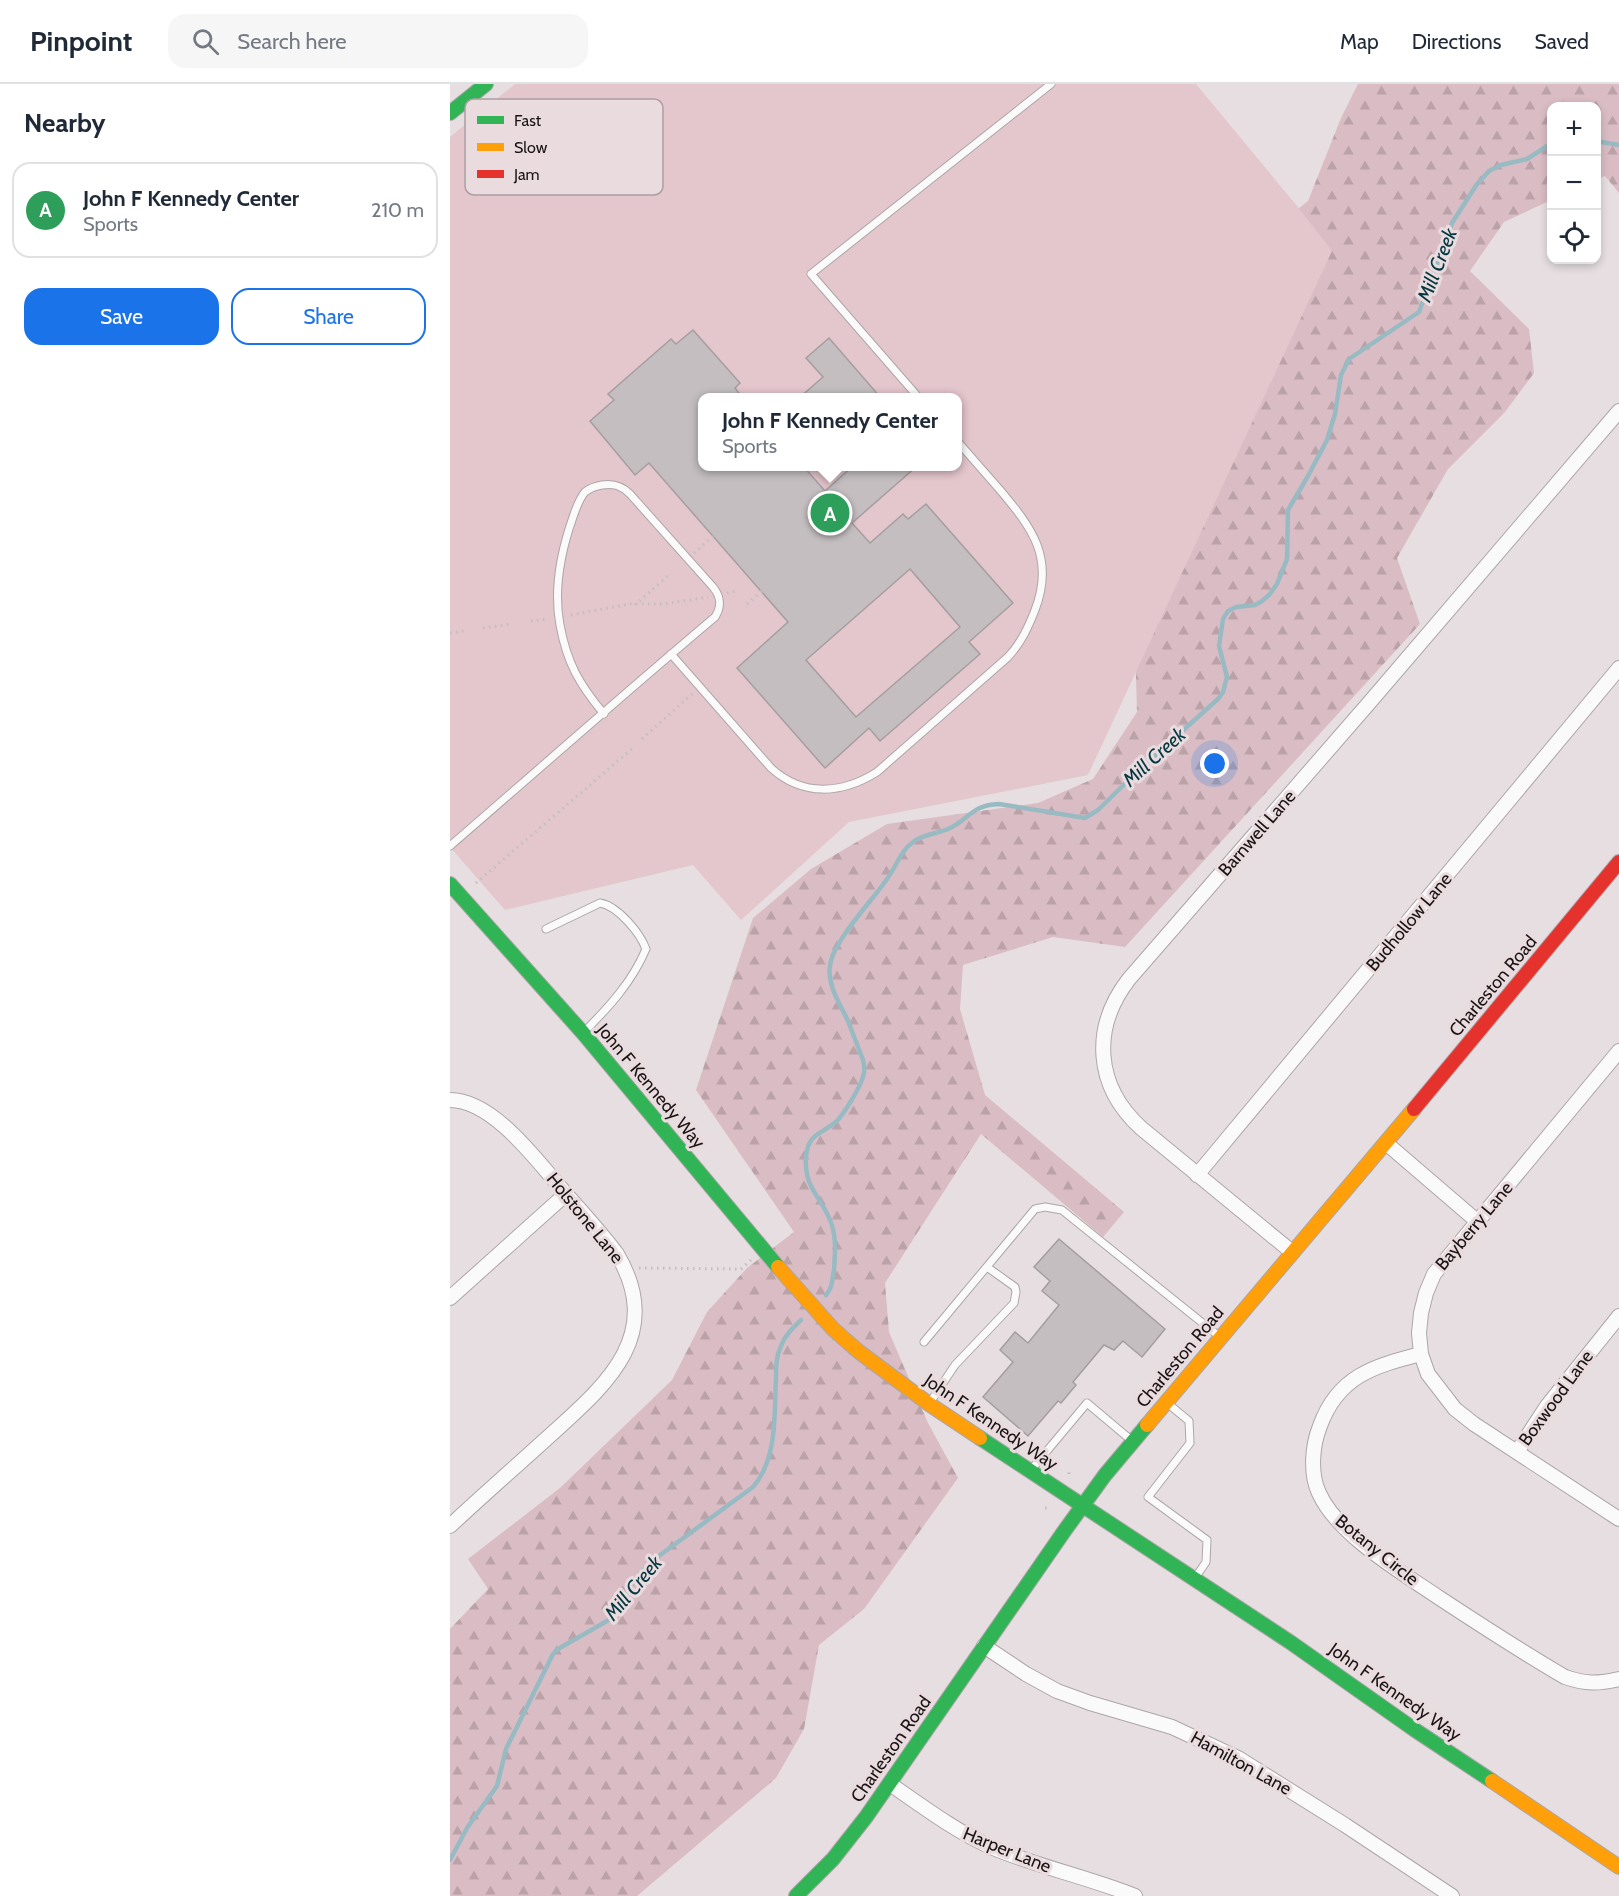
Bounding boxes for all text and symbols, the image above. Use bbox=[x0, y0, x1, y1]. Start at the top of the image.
search box bbox=[168, 14, 588, 68]
text: Pinpoint bbox=[30, 24, 132, 58]
icon: search bbox=[189, 25, 222, 58]
text: Search here bbox=[237, 28, 347, 55]
text: Map bbox=[1340, 29, 1379, 54]
text: Directions bbox=[1412, 29, 1501, 54]
text: Saved bbox=[1534, 29, 1589, 54]
legend bbox=[465, 99, 663, 195]
map controls bbox=[1547, 102, 1601, 264]
button: + bbox=[1547, 102, 1601, 156]
text: Nearby bbox=[24, 107, 105, 139]
text: Fast bbox=[514, 111, 542, 130]
text: Slow bbox=[514, 138, 548, 157]
button: − bbox=[1547, 156, 1601, 210]
text: Jam bbox=[513, 165, 540, 184]
text: John F Kennedy Center bbox=[83, 185, 299, 212]
text: A bbox=[39, 198, 52, 222]
text: 210 m bbox=[371, 198, 424, 222]
button: locate bbox=[1547, 210, 1601, 264]
text: Sports bbox=[83, 212, 138, 236]
water label: Mill Creek bbox=[1412, 224, 1462, 306]
button: Save bbox=[24, 288, 219, 345]
button: Share bbox=[231, 288, 426, 345]
popup bbox=[698, 393, 962, 471]
text: John F Kennedy Center bbox=[722, 407, 938, 434]
text: Sports bbox=[722, 434, 777, 458]
pin: A bbox=[810, 490, 850, 536]
water label: Mill Creek bbox=[1117, 721, 1192, 792]
your location bbox=[1200, 749, 1229, 778]
street label: Barnwell Lane bbox=[1214, 786, 1300, 880]
street label: Budhollow Lane bbox=[1361, 868, 1457, 976]
street label: Charleston Road bbox=[1444, 931, 1542, 1041]
street label: John F Kennedy Way bbox=[592, 1018, 710, 1153]
street label: Holstone Lane bbox=[542, 1168, 628, 1268]
street label: Bayberry Lane bbox=[1431, 1177, 1517, 1275]
street label: Charleston Road bbox=[1131, 1302, 1229, 1412]
street label: Boxwood Lane bbox=[1514, 1346, 1598, 1450]
street label: John F Kennedy Way bbox=[919, 1369, 1062, 1475]
street label: Botany Circle bbox=[1331, 1510, 1423, 1590]
water label: Mill Creek bbox=[599, 1550, 668, 1626]
street label: John F Kennedy Way bbox=[1324, 1638, 1465, 1746]
street label: Charleston Road bbox=[846, 1691, 936, 1807]
street label: Hamilton Lane bbox=[1187, 1726, 1295, 1800]
street label: Harper Lane bbox=[960, 1822, 1054, 1878]

